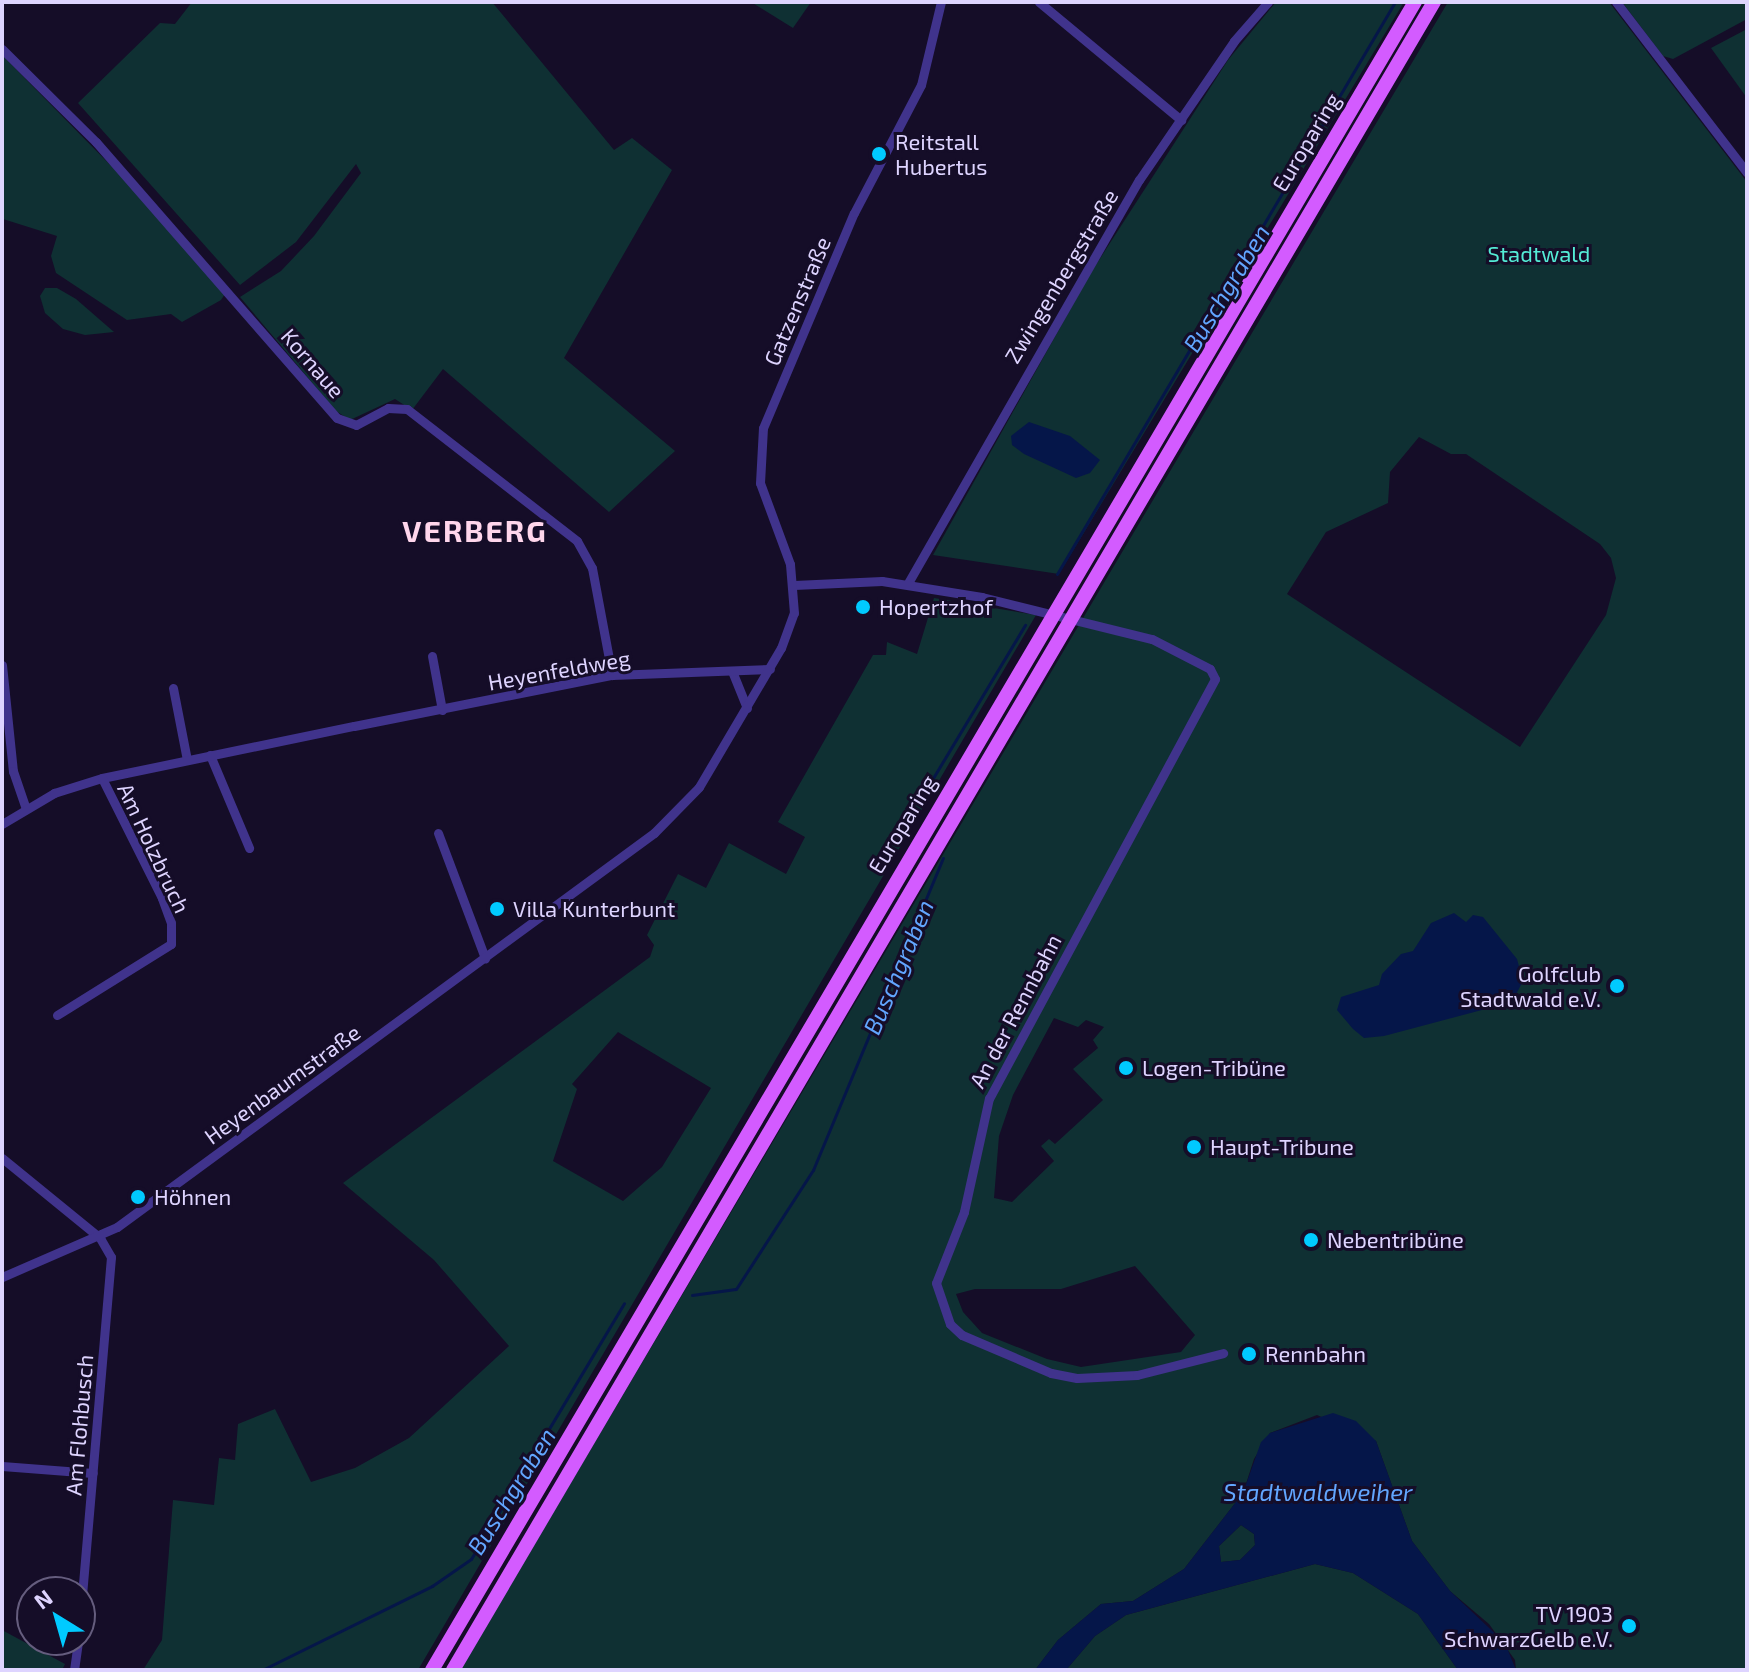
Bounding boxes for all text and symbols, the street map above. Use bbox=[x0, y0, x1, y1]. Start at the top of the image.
street label: Europaring bbox=[1266, 88, 1346, 196]
place label: Reitstall Hubertus bbox=[895, 128, 988, 180]
marker: Reitstall Hubertus bbox=[870, 145, 888, 163]
street label: Zwingenbergstraße bbox=[999, 184, 1123, 368]
water label: Buschgraben bbox=[1177, 219, 1275, 357]
street label: Gatzenstraße bbox=[758, 233, 836, 369]
park label: Stadtwald bbox=[1488, 241, 1590, 267]
street label: Kornaue bbox=[276, 323, 350, 403]
district label: VERBERG bbox=[402, 512, 548, 548]
place label: Hopertzhof bbox=[879, 594, 993, 620]
marker: Hopertzhof bbox=[854, 598, 872, 616]
street label: Heyenfeldweg bbox=[486, 645, 632, 695]
street label: Europaring bbox=[862, 770, 942, 878]
street label: Am Holzbruch bbox=[112, 779, 196, 917]
water label: Buschgraben bbox=[857, 895, 939, 1039]
place label: Villa Kunterbunt bbox=[513, 896, 675, 922]
marker: Villa Kunterbunt bbox=[488, 900, 506, 918]
street label: An der Rennbahn bbox=[963, 930, 1067, 1092]
place label: Golfclub Stadtwald e.V. bbox=[1460, 960, 1601, 1012]
marker: Golfclub Stadtwald e.V. bbox=[1608, 977, 1626, 995]
street label: Heyenbaumstraße bbox=[199, 1019, 365, 1149]
place label: Logen-Tribüne bbox=[1142, 1055, 1286, 1081]
marker: Logen-Tribüne bbox=[1117, 1059, 1135, 1077]
place label: Haupt-Tribune bbox=[1210, 1134, 1354, 1160]
marker: Haupt-Tribune bbox=[1185, 1138, 1203, 1156]
place label: Höhnen bbox=[154, 1184, 231, 1210]
marker: Höhnen bbox=[129, 1188, 147, 1206]
place label: Nebentribüne bbox=[1327, 1227, 1464, 1253]
marker: Nebentribüne bbox=[1302, 1231, 1320, 1249]
place label: Rennbahn bbox=[1265, 1341, 1366, 1367]
marker: Rennbahn bbox=[1240, 1345, 1258, 1363]
street label: Am Flohbusch bbox=[60, 1353, 98, 1497]
water label: Buschgraben bbox=[461, 1423, 561, 1559]
water label: Stadtwaldweiher bbox=[1223, 1478, 1413, 1506]
north arrow bbox=[16, 1576, 96, 1656]
text: N bbox=[29, 1583, 57, 1614]
place label: TV 1903 SchwarzGelb e.V. bbox=[1444, 1600, 1613, 1652]
marker: TV 1903 SchwarzGelb e.V. bbox=[1620, 1617, 1638, 1635]

